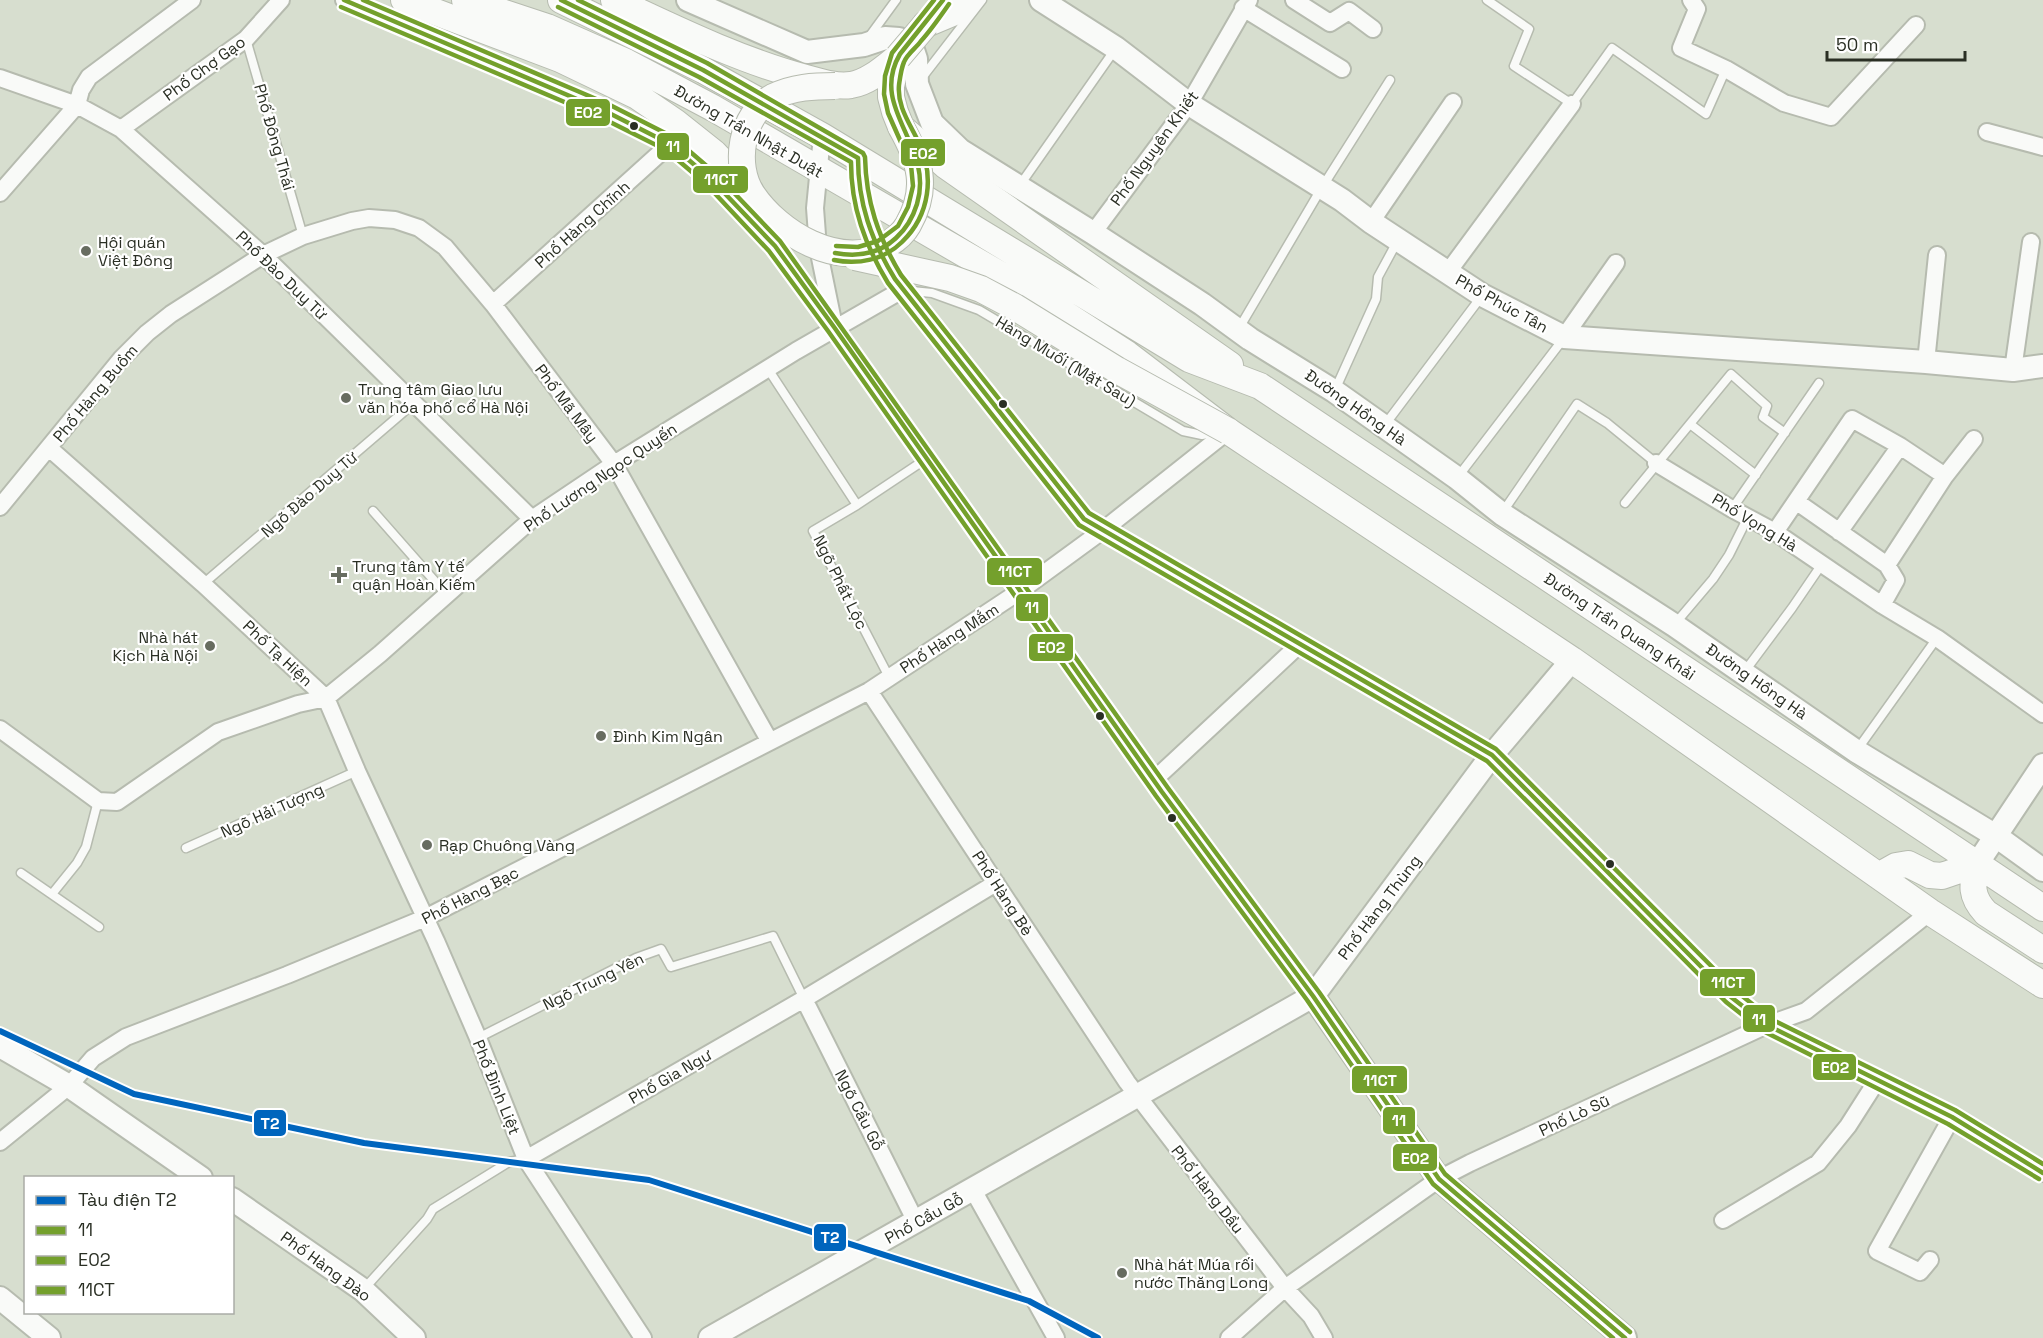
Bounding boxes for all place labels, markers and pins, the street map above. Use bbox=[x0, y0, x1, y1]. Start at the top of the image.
unlabelled marker bbox=[628, 120, 640, 132]
place label: Hội quán Việt Đông bbox=[98, 232, 173, 271]
marker: Hội quán Việt Đông bbox=[79, 244, 93, 258]
place label: Trung tâm Giao lưu văn hóa phố cổ Hà Nội bbox=[358, 379, 528, 418]
marker: Trung tâm Giao lưu văn hóa phố cổ Hà Nội bbox=[339, 391, 353, 405]
unlabelled marker bbox=[997, 398, 1009, 410]
place label: Trung tâm Y tế quận Hoàn Kiếm bbox=[352, 556, 476, 595]
marker: Trung tâm Y tế quận Hoàn Kiếm bbox=[330, 566, 348, 584]
place label: Nhà hát Kịch Hà Nội bbox=[113, 627, 198, 666]
marker: Nhà hát Kịch Hà Nội bbox=[203, 639, 217, 653]
unlabelled marker bbox=[1094, 710, 1106, 722]
place label: Đình Kim Ngân bbox=[613, 726, 723, 747]
marker: Đình Kim Ngân bbox=[594, 729, 608, 743]
unlabelled marker bbox=[1166, 812, 1178, 824]
place label: Rạp Chuông Vàng bbox=[439, 835, 575, 856]
marker: Rạp Chuông Vàng bbox=[420, 838, 434, 852]
unlabelled marker bbox=[1604, 858, 1616, 870]
place label: Nhà hát Múa rối nước Thăng Long bbox=[1134, 1254, 1268, 1293]
marker: Nhà hát Múa rối nước Thăng Long bbox=[1115, 1266, 1129, 1280]

